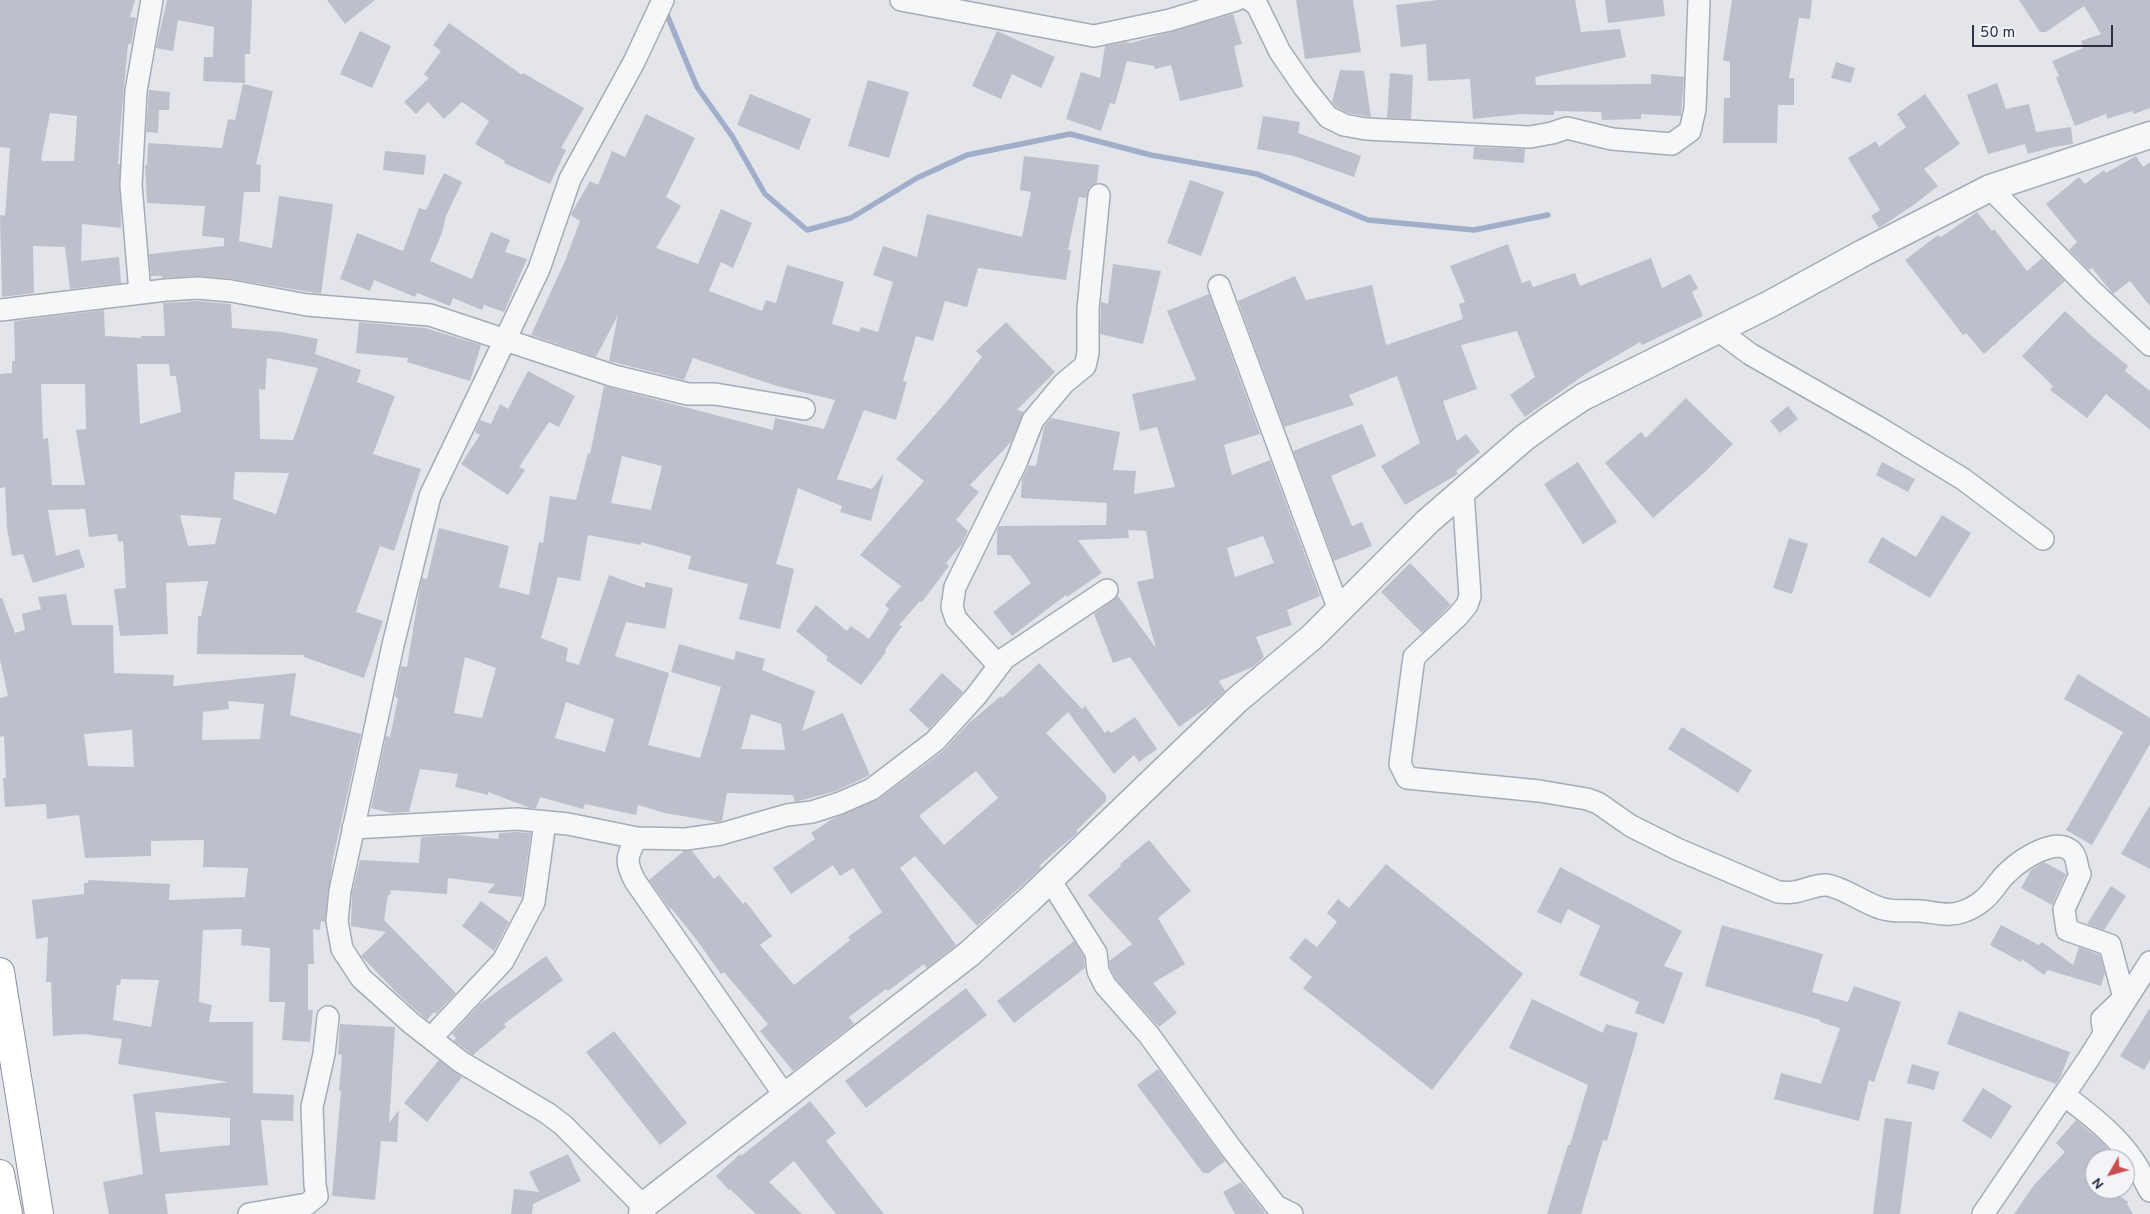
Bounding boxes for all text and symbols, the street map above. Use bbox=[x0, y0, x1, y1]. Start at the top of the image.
scale bar bbox=[1975, 15, 2116, 47]
text: 50 m bbox=[1980, 24, 2015, 43]
north arrow bbox=[2085, 1149, 2135, 1199]
text: N bbox=[2089, 1174, 2108, 1192]

